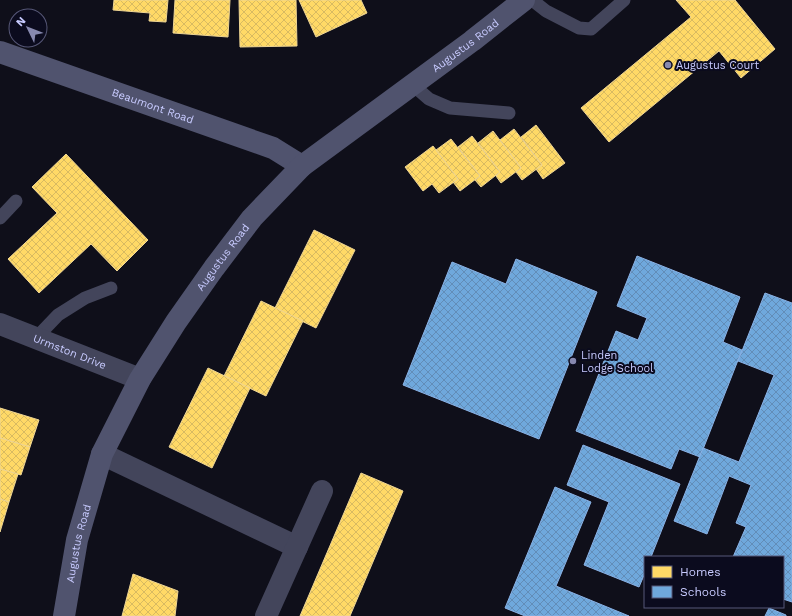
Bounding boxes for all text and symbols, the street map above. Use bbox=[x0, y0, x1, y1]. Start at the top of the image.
north arrow bbox=[8, 8, 48, 48]
text: N bbox=[14, 14, 29, 29]
street label: Augustus Road bbox=[429, 16, 501, 75]
place label: Augustus Court bbox=[676, 59, 759, 72]
marker: Augustus Court bbox=[663, 60, 673, 70]
street label: Beaumont Road bbox=[110, 85, 195, 126]
street label: Augustus Road bbox=[194, 221, 252, 293]
street label: Urmston Drive bbox=[31, 331, 108, 372]
place label: Linden Lodge School bbox=[581, 349, 654, 375]
marker: Linden Lodge School bbox=[568, 356, 578, 366]
street label: Augustus Road bbox=[63, 503, 94, 584]
legend bbox=[644, 556, 784, 608]
text: Homes bbox=[680, 565, 721, 579]
text: Schools bbox=[680, 585, 726, 599]

